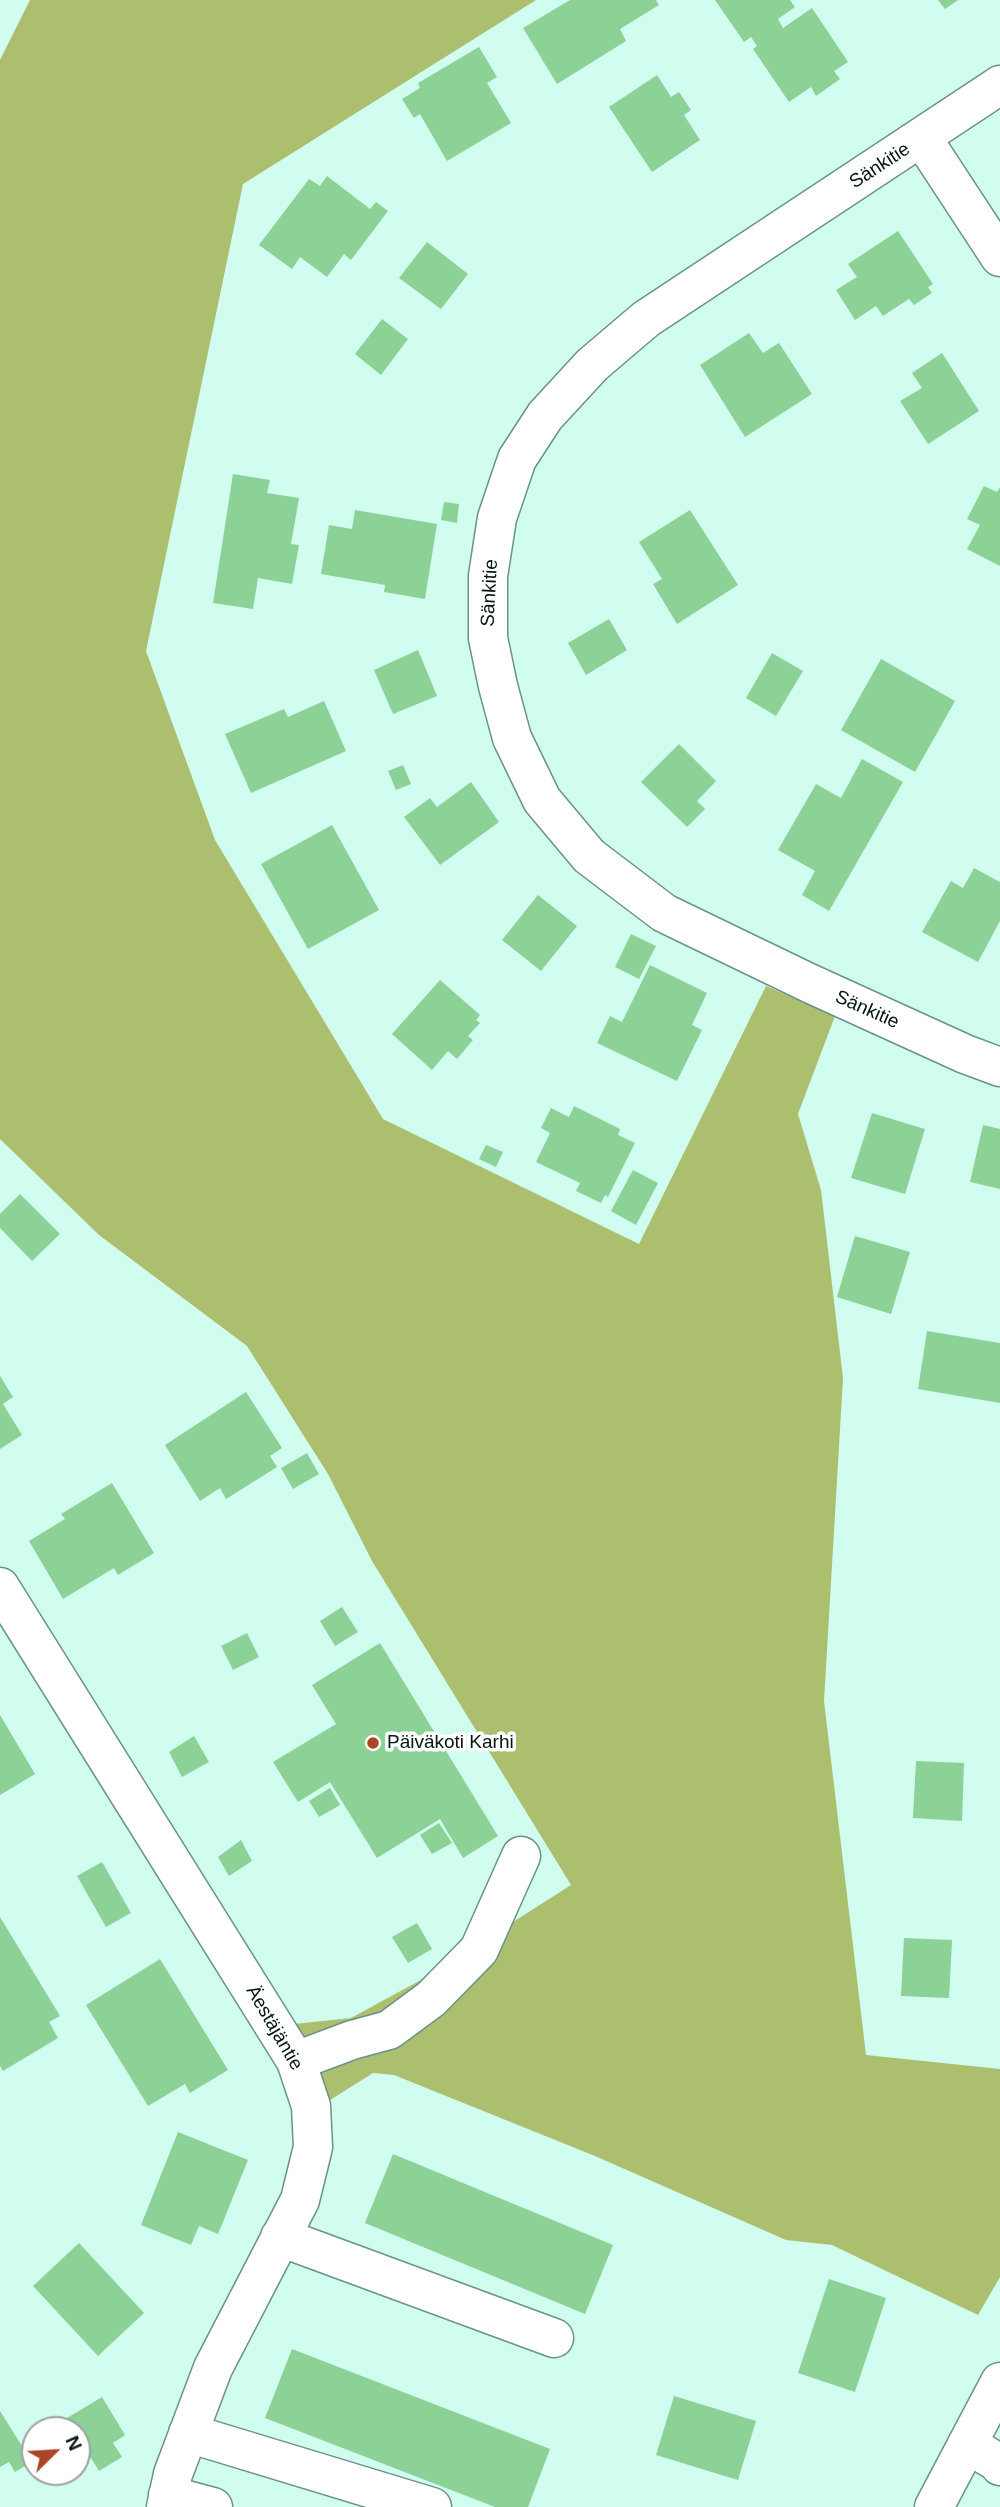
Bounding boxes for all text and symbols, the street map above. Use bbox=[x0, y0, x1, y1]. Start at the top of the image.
street label: Sänkitie bbox=[845, 138, 915, 194]
street label: Sänkitie bbox=[477, 559, 503, 627]
street label: Sänkitie bbox=[831, 986, 903, 1034]
place label: Päiväkoti Karhi bbox=[387, 1732, 514, 1754]
marker: Päiväkoti Karhi bbox=[365, 1735, 381, 1751]
street label: Äestäjäntie bbox=[241, 1982, 307, 2074]
north arrow bbox=[21, 2416, 91, 2486]
text: N bbox=[61, 2433, 86, 2454]

